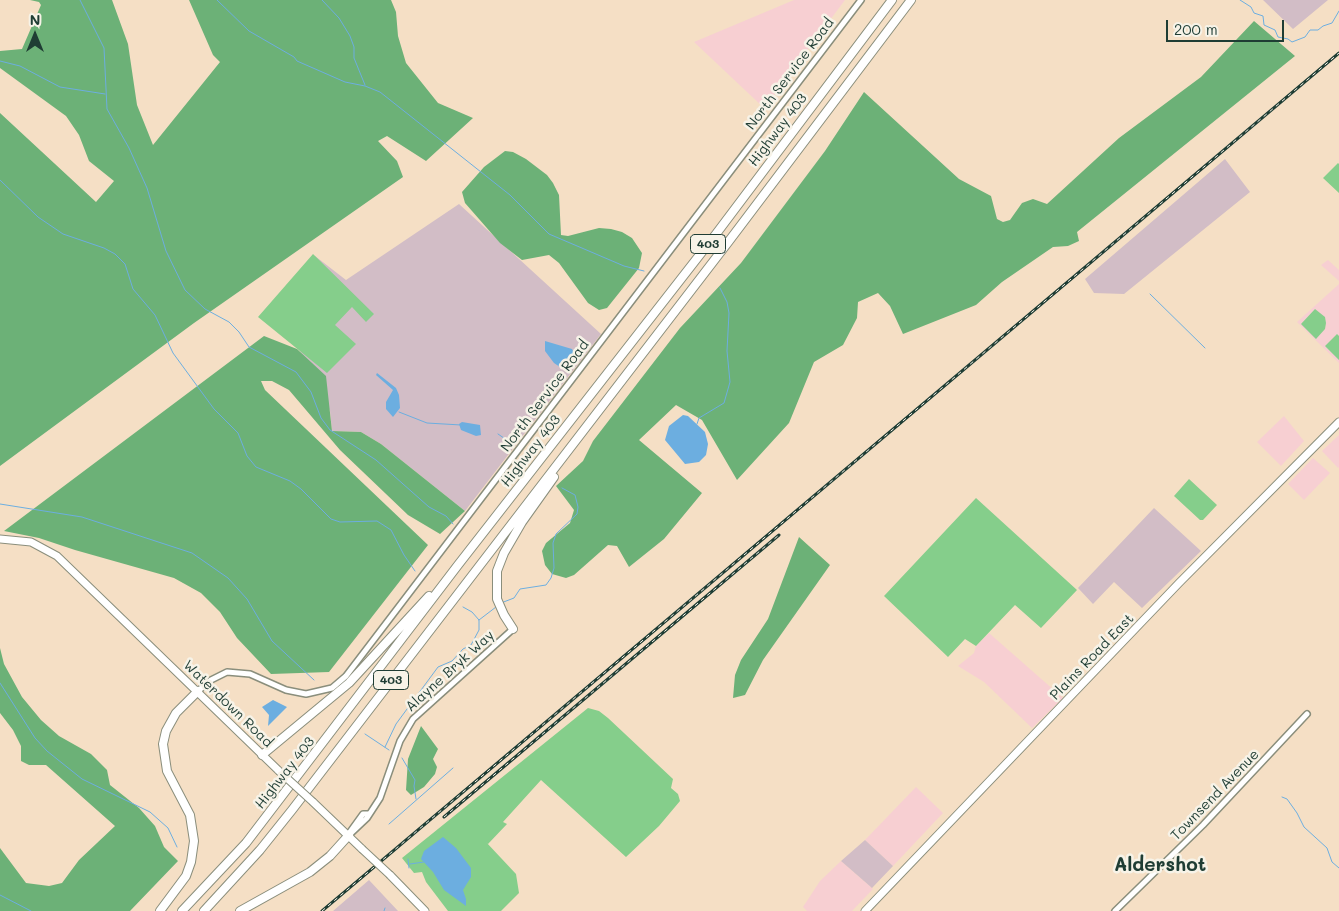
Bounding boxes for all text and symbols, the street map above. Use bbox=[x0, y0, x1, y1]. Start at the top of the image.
north arrow bbox=[10, 10, 60, 60]
text: N bbox=[30, 10, 40, 29]
scale bar bbox=[1169, 10, 1286, 42]
street label: North Service Road bbox=[742, 15, 838, 133]
text: 200 m bbox=[1174, 19, 1218, 39]
street label: Highway 403 bbox=[745, 90, 811, 170]
road number: 403 bbox=[690, 234, 726, 253]
street label: North Service Road bbox=[497, 337, 593, 455]
street label: Highway 403 bbox=[498, 412, 564, 490]
street label: Plains Road East bbox=[1047, 610, 1137, 704]
street label: Alayne Bryk Way bbox=[402, 627, 498, 715]
street label: Waterdown Road bbox=[180, 657, 276, 751]
road number: 403 bbox=[374, 670, 408, 690]
street label: Highway 403 bbox=[252, 734, 318, 812]
street label: Townsend Avenue bbox=[1167, 746, 1263, 844]
district label: Aldershot bbox=[1114, 854, 1206, 876]

